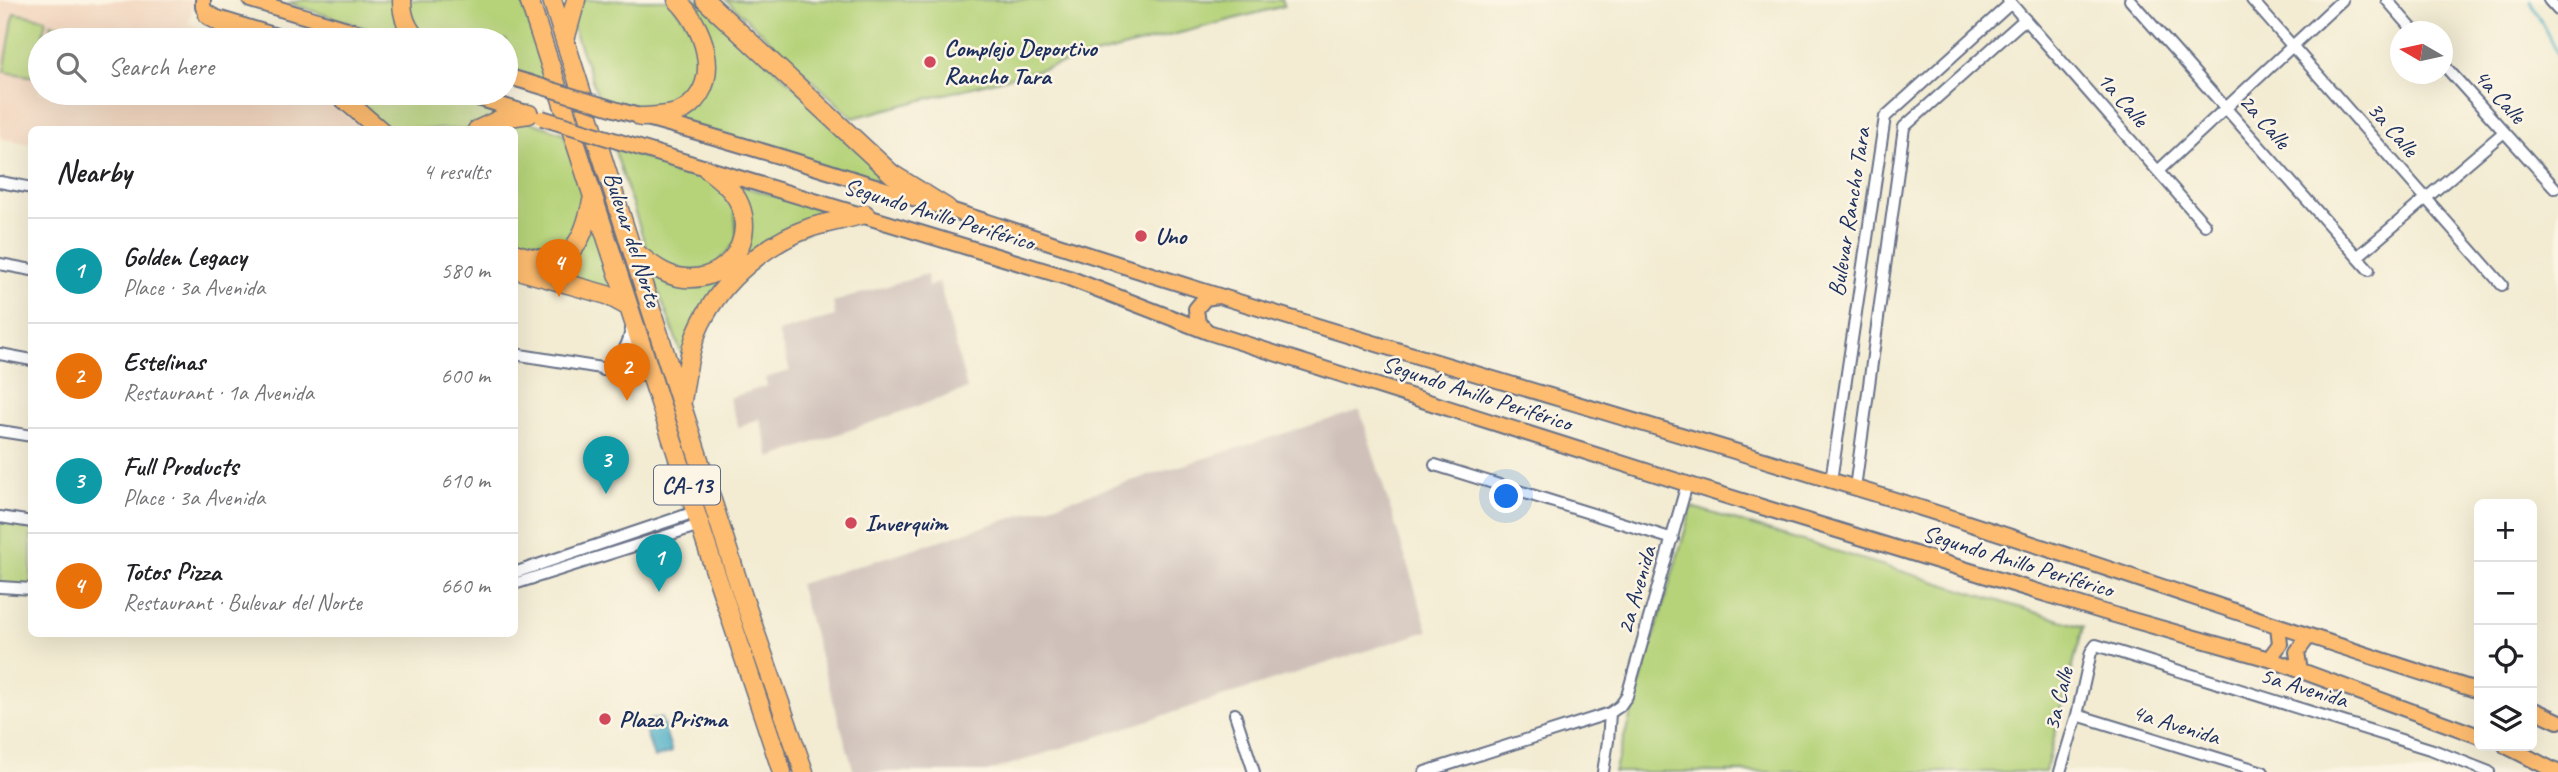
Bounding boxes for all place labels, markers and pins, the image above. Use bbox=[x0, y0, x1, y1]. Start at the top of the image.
place label: Complejo Deportivo Rancho Tara bbox=[944, 33, 1099, 91]
marker: Complejo Deportivo Rancho Tara bbox=[922, 54, 938, 70]
place label: Uno bbox=[1155, 221, 1189, 251]
marker: Uno bbox=[1133, 228, 1149, 244]
pin: 4 bbox=[536, 239, 582, 297]
pin: 2 bbox=[604, 343, 650, 401]
pin: 3 bbox=[583, 436, 629, 494]
place label: Inverquim bbox=[865, 508, 949, 538]
marker: Inverquim bbox=[843, 515, 859, 531]
pin: 1 bbox=[636, 534, 682, 592]
place label: Plaza Prisma bbox=[619, 704, 729, 734]
marker: Plaza Prisma bbox=[597, 711, 613, 727]

